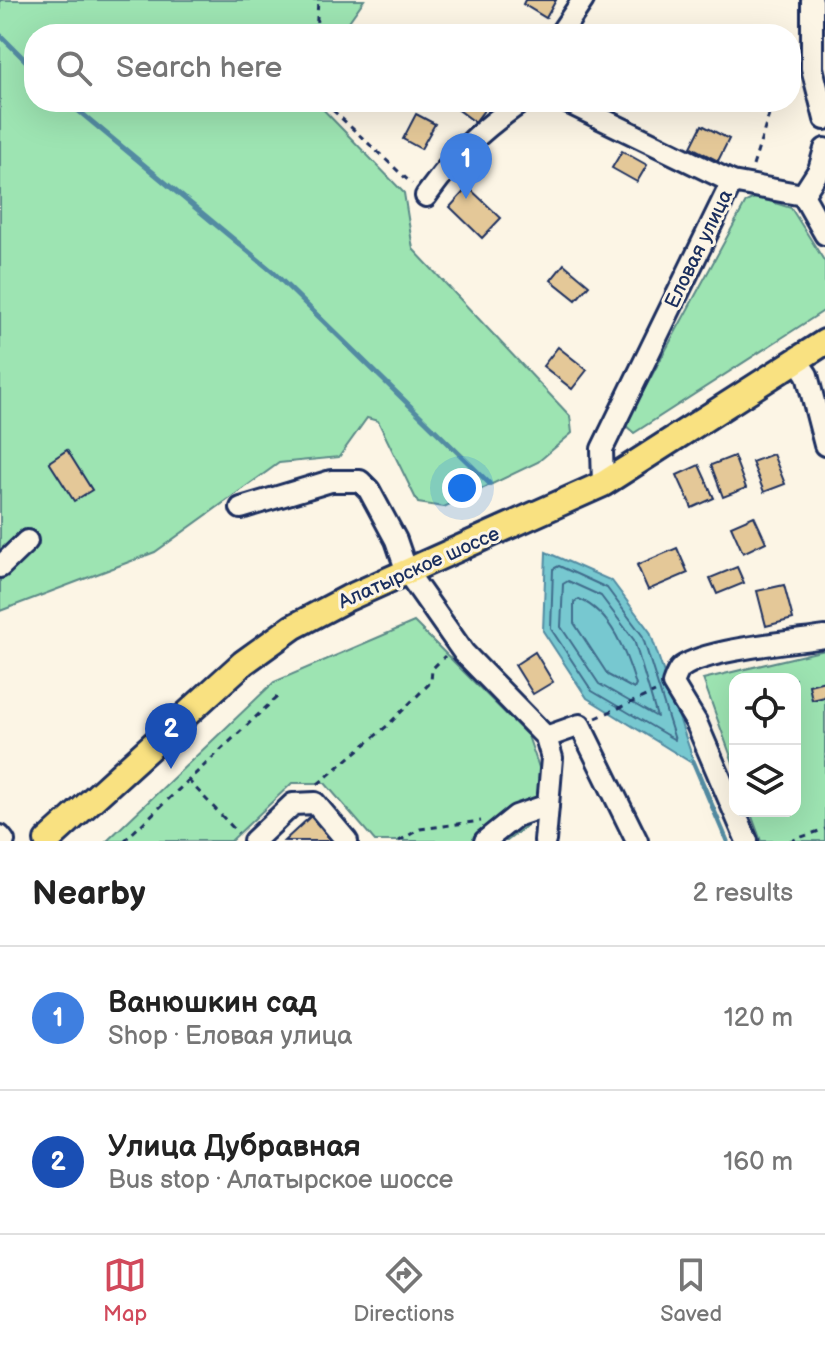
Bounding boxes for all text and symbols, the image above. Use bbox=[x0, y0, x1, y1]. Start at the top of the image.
search box bbox=[24, 24, 801, 112]
icon: search bbox=[52, 46, 96, 90]
text: Search here bbox=[116, 50, 282, 86]
pin: 1 bbox=[440, 133, 492, 199]
street label: Еловая улица bbox=[660, 186, 738, 312]
your location bbox=[442, 468, 482, 508]
street label: Алатырское шоссе bbox=[334, 522, 503, 615]
map controls bbox=[729, 673, 801, 817]
button: locate bbox=[729, 673, 801, 745]
pin: 2 bbox=[145, 703, 197, 769]
button: layers bbox=[729, 745, 801, 817]
text: Nearby bbox=[32, 873, 146, 914]
text: 2 results bbox=[693, 878, 793, 909]
text: Ванюшкин сад bbox=[108, 985, 317, 1021]
text: 1 bbox=[53, 1003, 63, 1034]
text: 120 m bbox=[724, 1003, 793, 1034]
text: Shop · Еловая улица bbox=[108, 1021, 353, 1052]
text: Улица Дубравная bbox=[108, 1129, 361, 1165]
text: 2 bbox=[50, 1147, 66, 1178]
text: 160 m bbox=[723, 1147, 793, 1178]
text: Bus stop · Алатырское шоссе bbox=[108, 1165, 453, 1196]
tab: Map bbox=[103, 1253, 147, 1328]
tab: Directions bbox=[353, 1253, 454, 1328]
tab: Saved bbox=[660, 1253, 722, 1328]

